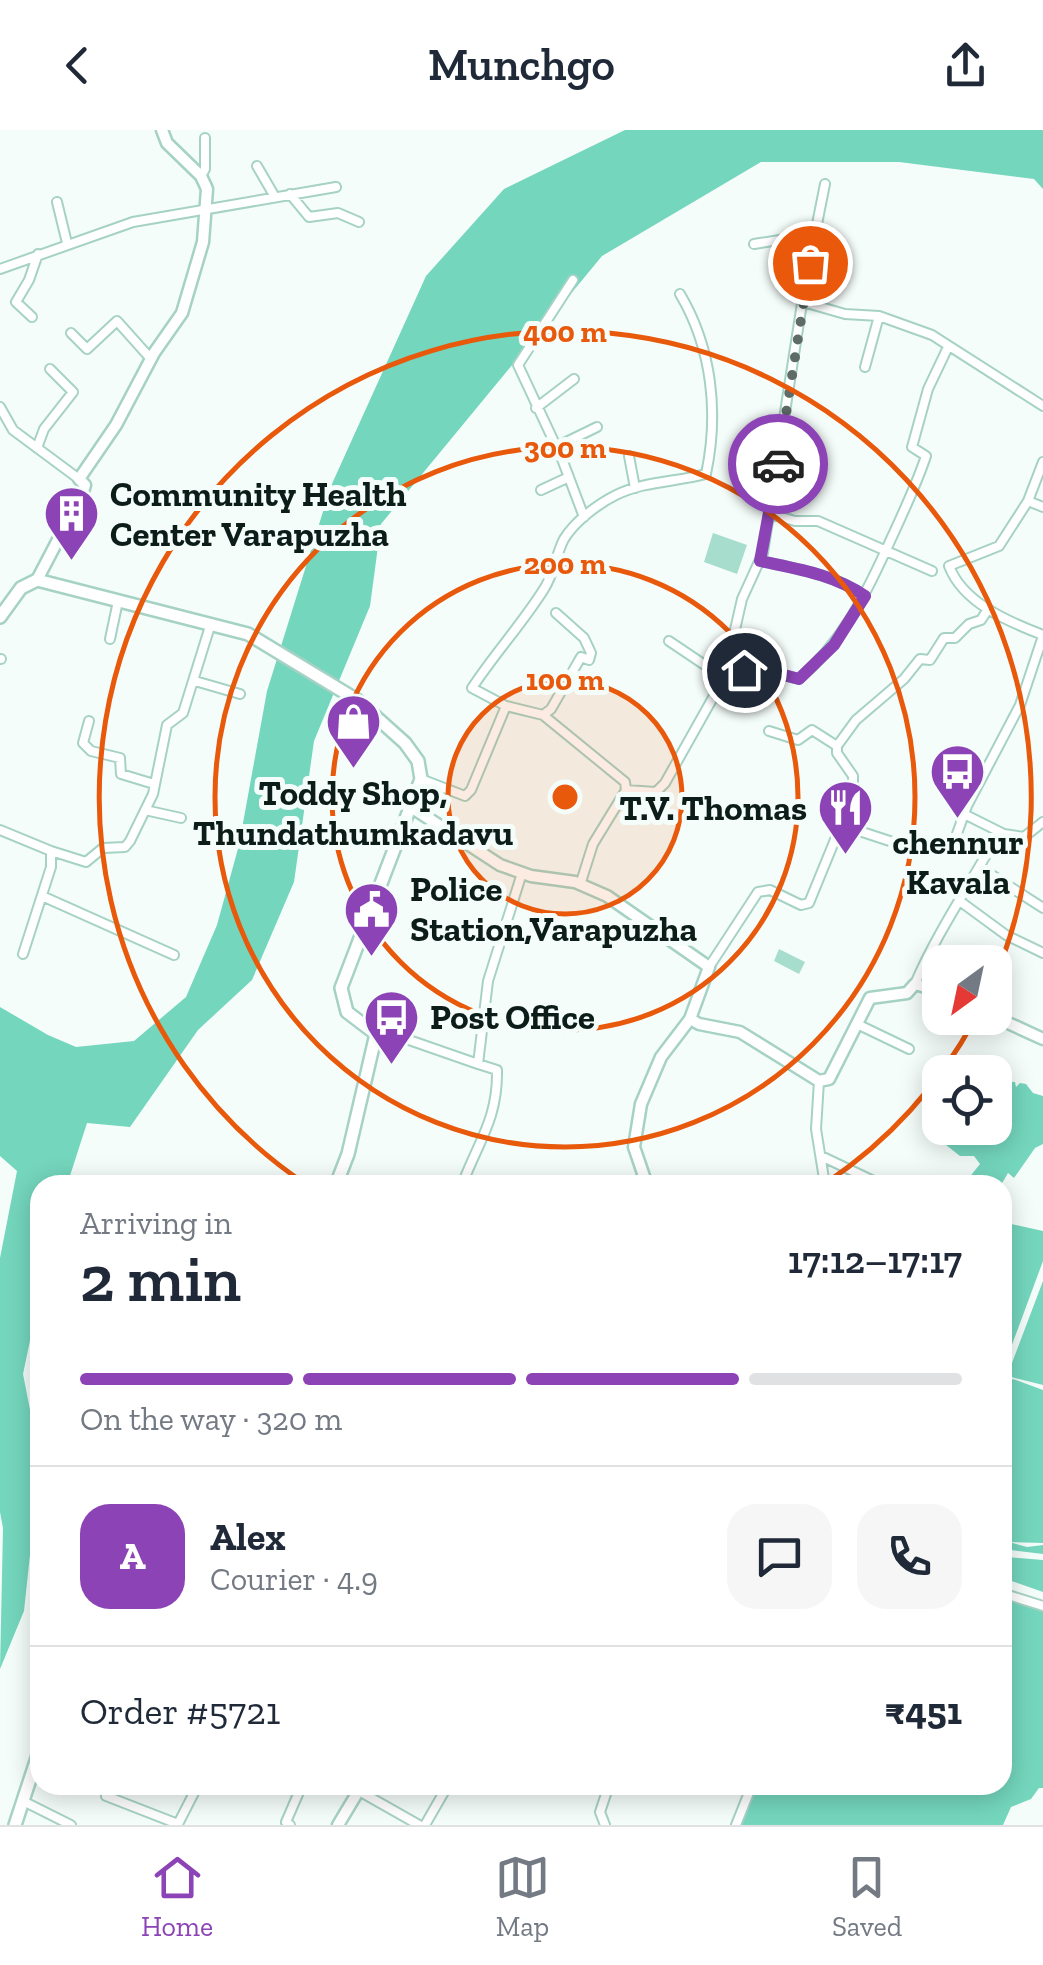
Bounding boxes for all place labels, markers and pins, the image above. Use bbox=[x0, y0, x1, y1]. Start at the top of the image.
pin bbox=[768, 221, 853, 306]
place label: Community Health Center Varapuzha bbox=[110, 473, 407, 555]
building icon: Community Health Center Varapuzha bbox=[41, 484, 101, 563]
pin bbox=[702, 628, 787, 713]
shop icon: Toddy Shop, Thundathumkadavu bbox=[323, 692, 383, 771]
bus stop icon: chennur Kavala bbox=[928, 741, 988, 820]
place label: Toddy Shop, Thundathumkadavu bbox=[193, 772, 513, 854]
restaurant icon: T.V. Thomas bbox=[816, 778, 876, 857]
centre of rings bbox=[547, 779, 583, 815]
place label: T.V. Thomas bbox=[619, 787, 807, 829]
place label: chennur Kavala bbox=[892, 821, 1024, 903]
place label: Police Station,Varapuzha bbox=[410, 868, 698, 950]
public building icon: Police Station,Varapuzha bbox=[341, 879, 401, 958]
bus stop icon: Post Office bbox=[361, 987, 421, 1066]
place label: Post Office bbox=[430, 996, 595, 1038]

